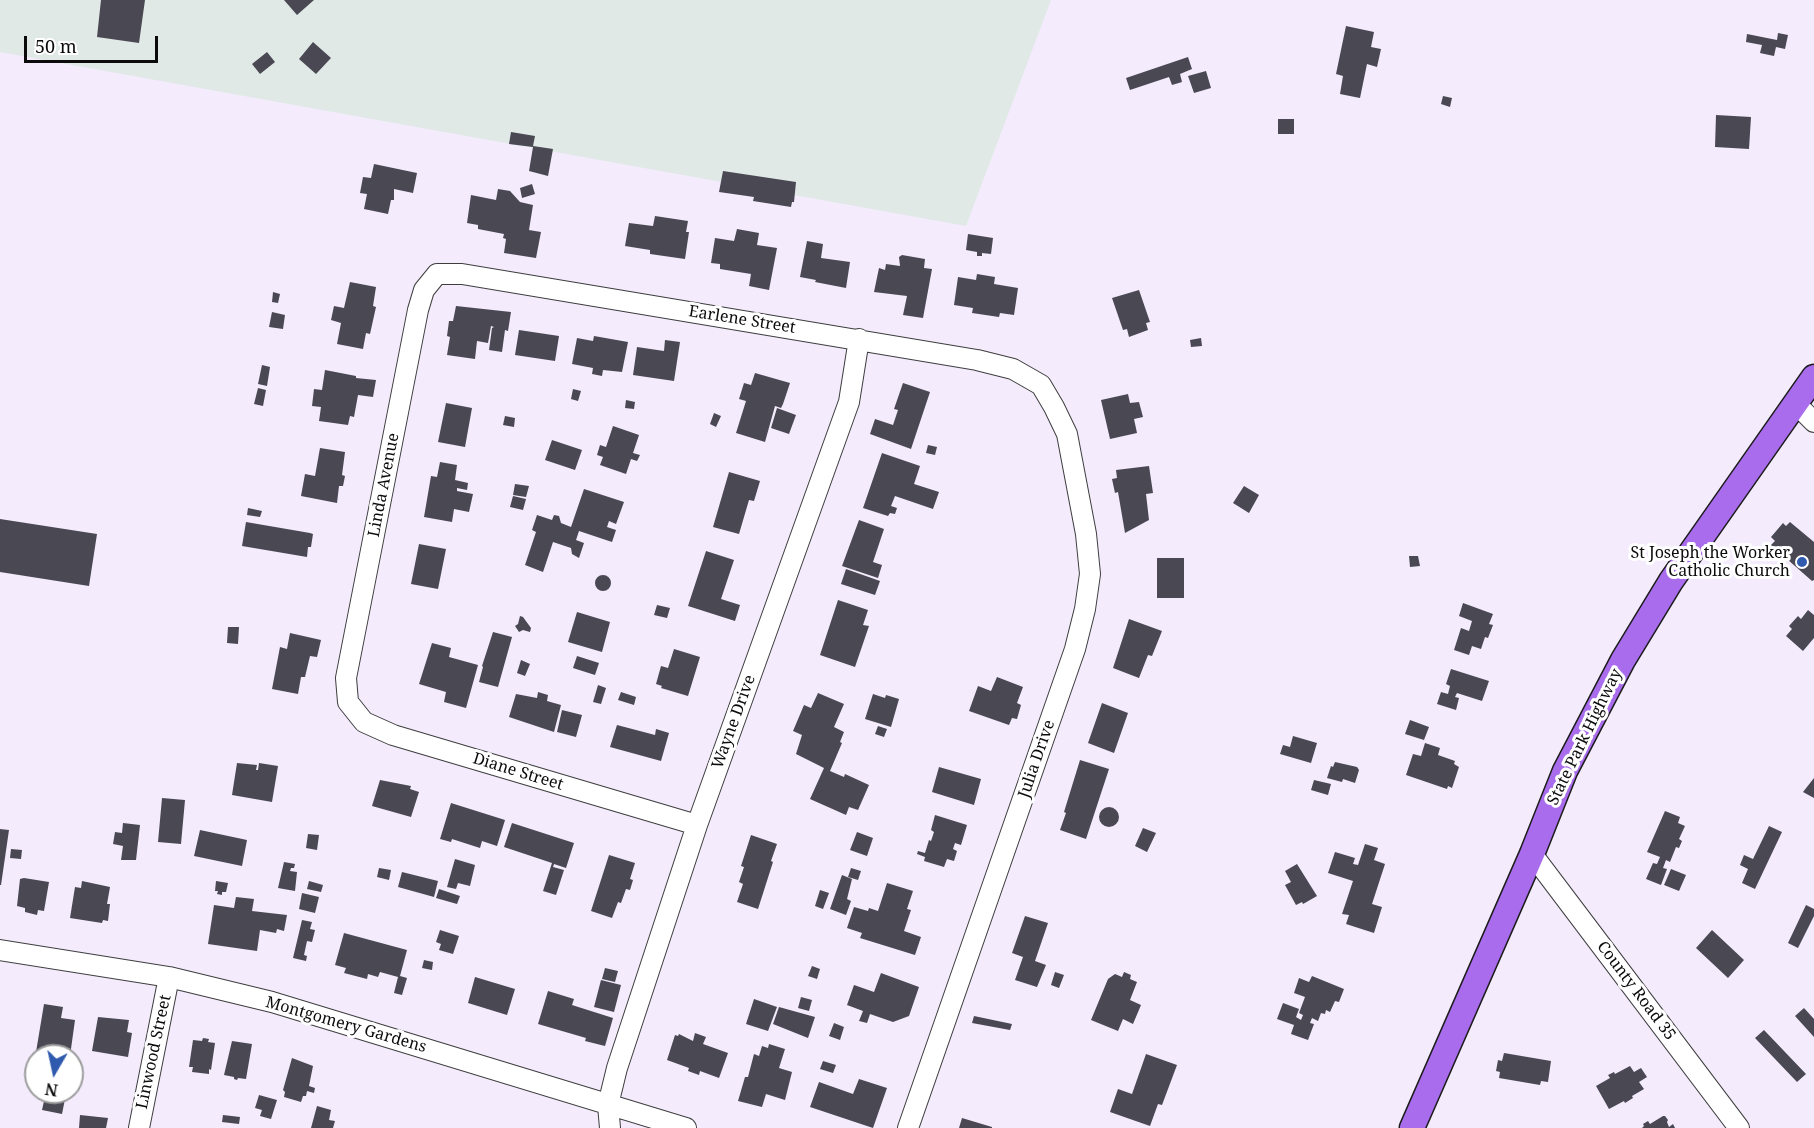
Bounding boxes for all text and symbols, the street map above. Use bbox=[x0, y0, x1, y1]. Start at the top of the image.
scale bar bbox=[27, 24, 160, 62]
text: 50 m bbox=[35, 34, 77, 58]
street label: Earlene Street bbox=[687, 302, 797, 338]
street label: Linda Avenue bbox=[365, 431, 403, 539]
place label: St Joseph the Worker Catholic Church bbox=[1630, 543, 1790, 581]
marker: St Joseph the Worker Catholic Church bbox=[1795, 555, 1809, 569]
street label: State Park Highway bbox=[1544, 666, 1626, 808]
street label: Wayne Drive bbox=[708, 672, 760, 772]
street label: Julia Drive bbox=[1015, 717, 1059, 801]
street label: Diane Street bbox=[471, 749, 565, 795]
street label: County Road 35 bbox=[1593, 938, 1679, 1044]
street label: Linwood Street bbox=[133, 993, 175, 1111]
street label: Montgomery Gardens bbox=[263, 993, 429, 1057]
north arrow bbox=[24, 1044, 84, 1104]
text: N bbox=[44, 1078, 59, 1102]

